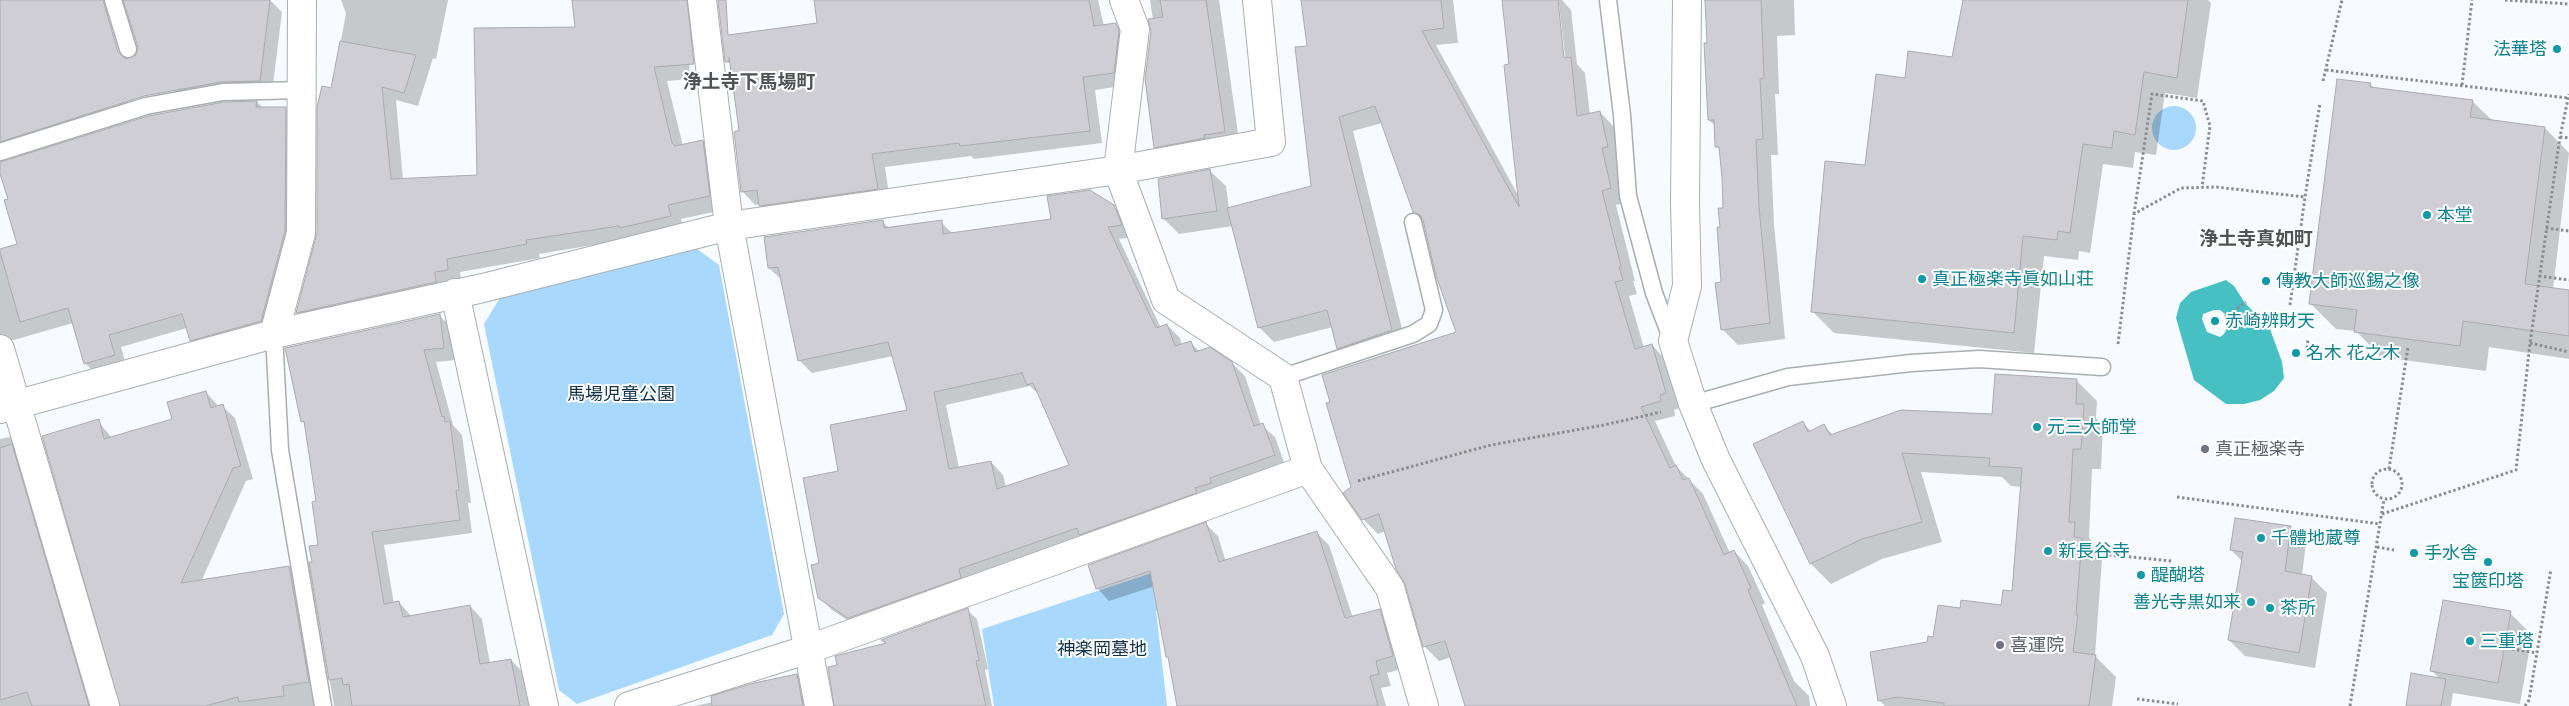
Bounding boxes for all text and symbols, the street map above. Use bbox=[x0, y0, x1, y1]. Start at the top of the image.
place label: 法華塔 bbox=[2493, 38, 2547, 60]
marker: 法華塔 bbox=[2551, 43, 2563, 55]
district label: 浄土寺下馬場町 bbox=[683, 71, 815, 93]
place label: 本堂 bbox=[2437, 204, 2473, 226]
marker: 本堂 bbox=[2421, 209, 2433, 221]
district label: 浄土寺真如町 bbox=[2199, 228, 2313, 250]
place label: 真正極楽寺眞如山荘 bbox=[1932, 268, 2094, 290]
place label: 傳教大師巡錫之像 bbox=[2276, 270, 2420, 292]
marker: 真正極楽寺眞如山荘 bbox=[1916, 273, 1928, 285]
marker: 傳教大師巡錫之像 bbox=[2260, 275, 2272, 287]
place label: 赤崎辨財天 bbox=[2225, 310, 2315, 332]
marker: 赤崎辨財天 bbox=[2209, 315, 2221, 327]
place label: 名木 花之木 bbox=[2306, 342, 2401, 364]
marker: 名木 花之木 bbox=[2290, 347, 2302, 359]
park label: 馬場児童公園 bbox=[567, 383, 675, 405]
place label: 元三大師堂 bbox=[2047, 416, 2137, 438]
marker: 元三大師堂 bbox=[2031, 421, 2043, 433]
place label: 真正極楽寺 bbox=[2215, 438, 2305, 460]
marker: 真正極楽寺 bbox=[2199, 443, 2211, 455]
place label: 千體地蔵尊 bbox=[2271, 527, 2361, 549]
marker: 千體地蔵尊 bbox=[2255, 532, 2267, 544]
place label: 新長谷寺 bbox=[2058, 540, 2130, 562]
place label: 手水舎 bbox=[2424, 542, 2478, 564]
marker: 新長谷寺 bbox=[2042, 545, 2054, 557]
marker: 手水舎 bbox=[2408, 547, 2420, 559]
marker: 宝篋印塔 bbox=[2482, 556, 2494, 568]
place label: 醍醐塔 bbox=[2151, 564, 2205, 586]
marker: 醍醐塔 bbox=[2135, 569, 2147, 581]
place label: 宝篋印塔 bbox=[2452, 570, 2524, 592]
place label: 善光寺黒如来 bbox=[2133, 591, 2241, 613]
marker: 善光寺黒如来 bbox=[2245, 596, 2257, 608]
place label: 茶所 bbox=[2280, 597, 2316, 619]
marker: 茶所 bbox=[2264, 602, 2276, 614]
place label: 三重塔 bbox=[2480, 630, 2534, 652]
place label: 喜運院 bbox=[2010, 634, 2064, 656]
marker: 三重塔 bbox=[2464, 635, 2476, 647]
park label: 神楽岡墓地 bbox=[1057, 638, 1147, 660]
marker: 喜運院 bbox=[1994, 639, 2006, 651]

